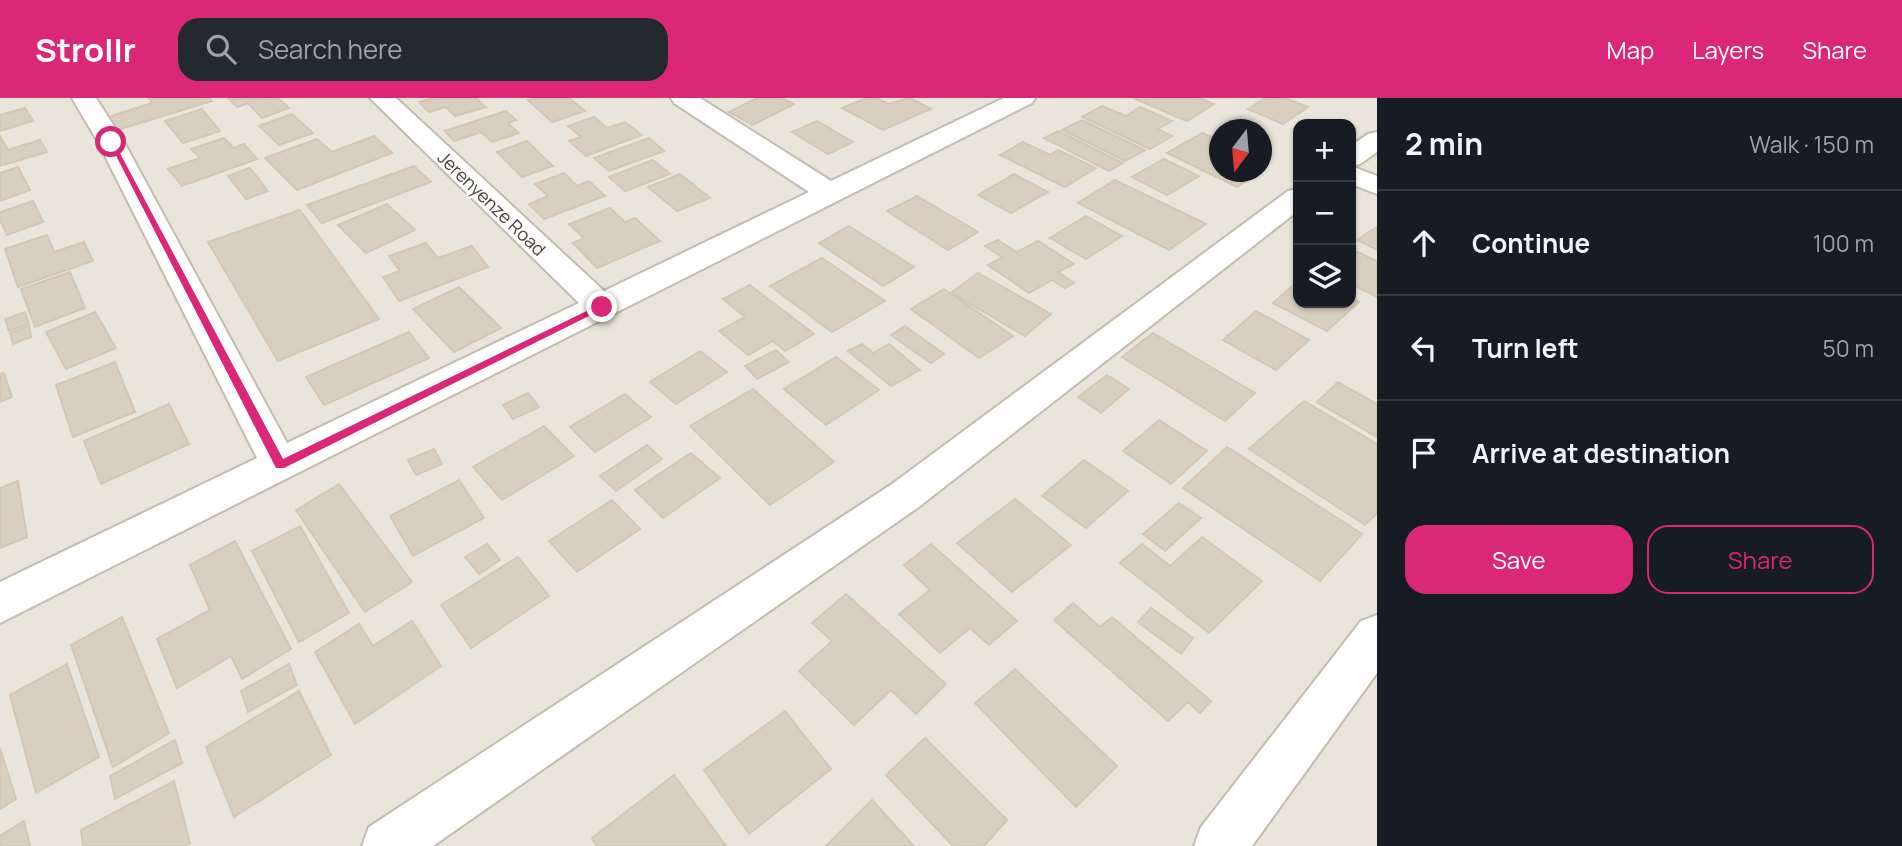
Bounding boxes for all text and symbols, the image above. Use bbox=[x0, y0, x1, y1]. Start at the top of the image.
search box bbox=[178, 18, 668, 81]
text: Strollr bbox=[35, 27, 136, 72]
icon: search bbox=[202, 30, 240, 68]
text: Search here bbox=[258, 31, 402, 67]
text: Map bbox=[1607, 33, 1654, 66]
text: Layers bbox=[1692, 33, 1764, 66]
text: Share bbox=[1802, 33, 1867, 66]
north arrow bbox=[1209, 119, 1272, 182]
map controls bbox=[1293, 119, 1356, 308]
button: + bbox=[1293, 119, 1356, 182]
text: 2 min bbox=[1405, 123, 1483, 164]
route start bbox=[95, 126, 126, 157]
text: Walk · 150 m bbox=[1749, 128, 1874, 160]
street label: Jerenyenze Road bbox=[433, 145, 551, 261]
button: − bbox=[1293, 182, 1356, 245]
icon: ahead bbox=[1405, 224, 1443, 262]
text: Continue bbox=[1472, 225, 1590, 261]
text: 100 m bbox=[1813, 227, 1874, 259]
button: layers bbox=[1293, 245, 1356, 308]
route end bbox=[586, 291, 617, 322]
icon: left bbox=[1405, 329, 1443, 367]
text: Turn left bbox=[1472, 330, 1579, 366]
text: 50 m bbox=[1823, 332, 1874, 364]
icon: arrive bbox=[1405, 434, 1443, 472]
text: Arrive at destination bbox=[1472, 435, 1730, 471]
button: Save bbox=[1405, 525, 1633, 594]
button: Share bbox=[1647, 525, 1874, 594]

